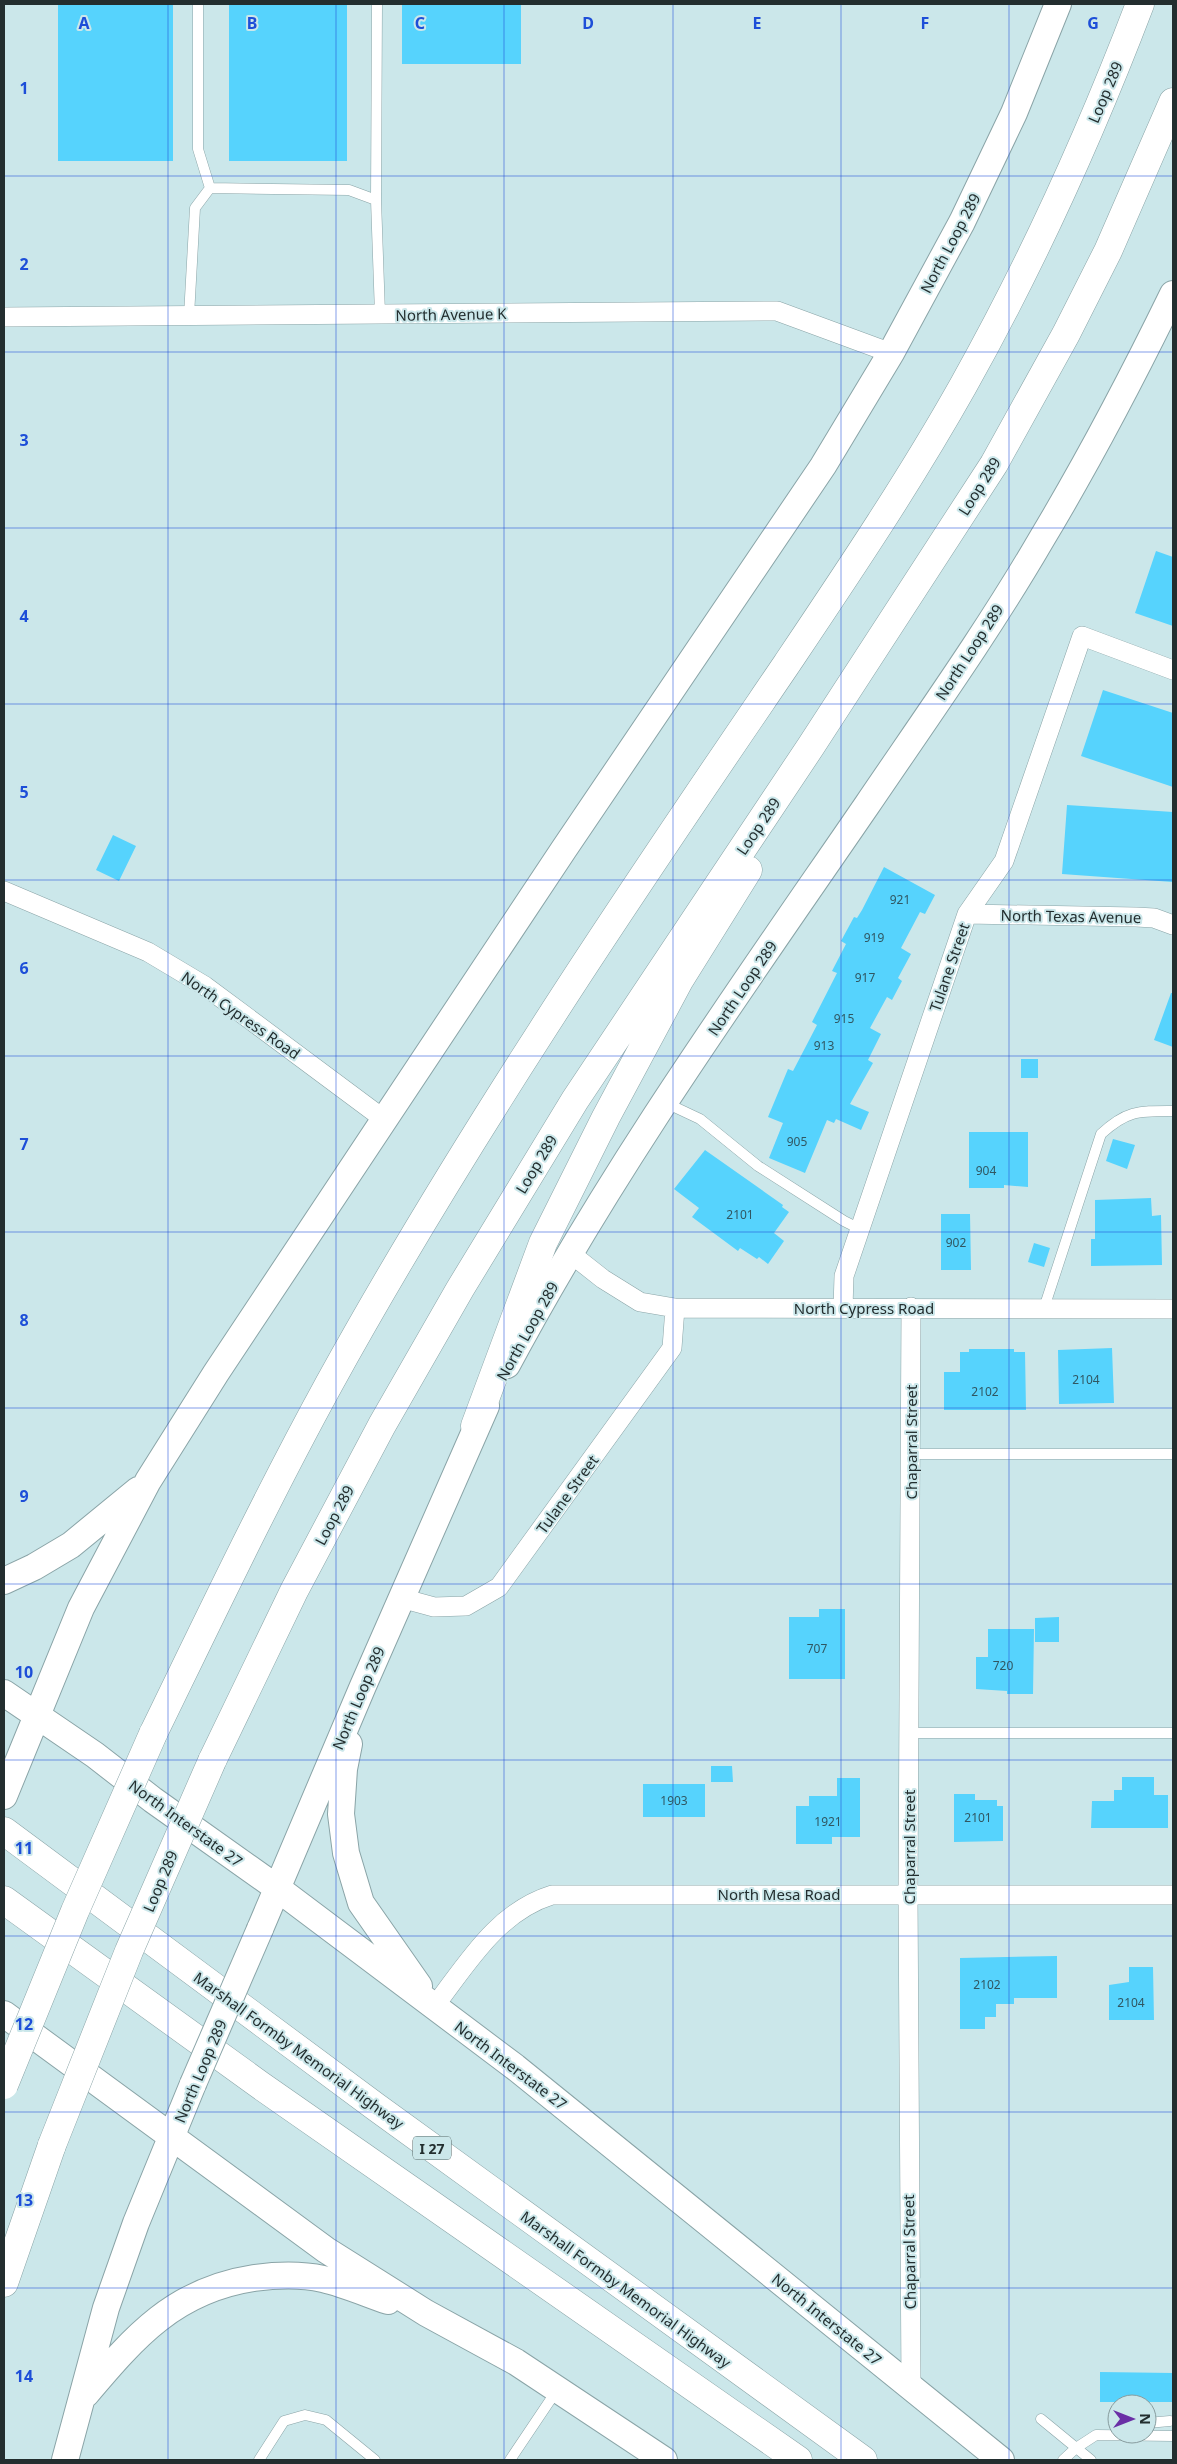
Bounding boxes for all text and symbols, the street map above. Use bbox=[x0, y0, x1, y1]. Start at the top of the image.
text: A bbox=[78, 12, 90, 34]
text: B bbox=[247, 12, 257, 34]
text: C bbox=[415, 12, 425, 34]
text: D bbox=[582, 12, 594, 34]
text: E bbox=[753, 12, 762, 34]
text: F bbox=[921, 12, 929, 34]
text: G bbox=[1087, 12, 1099, 34]
street label: Loop 289 bbox=[1083, 58, 1127, 126]
text: 1 bbox=[19, 77, 29, 99]
street label: North Loop 289 bbox=[915, 190, 985, 296]
text: 2 bbox=[19, 253, 29, 275]
street label: North Avenue K bbox=[395, 303, 507, 325]
text: 3 bbox=[19, 429, 29, 451]
street label: Loop 289 bbox=[953, 453, 1005, 519]
street label: North Loop 289 bbox=[931, 600, 1007, 704]
text: 4 bbox=[19, 605, 29, 627]
text: 5 bbox=[19, 781, 29, 803]
street label: Loop 289 bbox=[732, 794, 784, 858]
house number: 921 bbox=[890, 891, 910, 908]
street label: North Texas Avenue bbox=[1000, 905, 1142, 927]
street label: Tulane Street bbox=[924, 919, 974, 1014]
house number: 919 bbox=[864, 929, 884, 946]
street label: North Loop 289 bbox=[703, 937, 781, 1039]
text: 6 bbox=[19, 957, 29, 979]
street label: North Cypress Road bbox=[178, 967, 304, 1063]
house number: 917 bbox=[855, 969, 875, 986]
house number: 915 bbox=[834, 1010, 854, 1027]
house number: 913 bbox=[814, 1037, 834, 1054]
street label: Loop 289 bbox=[511, 1131, 561, 1197]
text: 7 bbox=[19, 1133, 29, 1155]
house number: 905 bbox=[787, 1133, 807, 1150]
house number: 904 bbox=[976, 1162, 996, 1179]
house number: 2101 bbox=[726, 1206, 754, 1223]
house number: 902 bbox=[946, 1234, 966, 1251]
street label: North Loop 289 bbox=[492, 1278, 562, 1384]
street label: North Cypress Road bbox=[794, 1298, 934, 1318]
text: 8 bbox=[19, 1309, 29, 1331]
house number: 2104 bbox=[1072, 1371, 1100, 1388]
house number: 2102 bbox=[971, 1383, 999, 1400]
street label: Chaparral Street bbox=[901, 1384, 921, 1499]
street label: Tulane Street bbox=[532, 1450, 603, 1537]
street label: Loop 289 bbox=[310, 1482, 358, 1548]
text: 9 bbox=[19, 1485, 29, 1507]
house number: 707 bbox=[807, 1640, 827, 1657]
street label: North Loop 289 bbox=[327, 1643, 389, 1753]
house number: 720 bbox=[993, 1657, 1013, 1674]
text: 10 bbox=[15, 1661, 33, 1683]
street label: North Interstate 27 bbox=[125, 1775, 247, 1871]
street label: Chaparral Street bbox=[899, 1789, 919, 1904]
house number: 1903 bbox=[660, 1792, 688, 1809]
house number: 2101 bbox=[964, 1809, 992, 1826]
house number: 1921 bbox=[814, 1813, 842, 1830]
text: 11 bbox=[15, 1837, 33, 1859]
street label: Loop 289 bbox=[138, 1847, 182, 1915]
street label: North Mesa Road bbox=[718, 1884, 840, 1904]
street label: Marshall Formby Memorial Highway bbox=[190, 1967, 408, 2133]
house number: 2102 bbox=[973, 1976, 1001, 1993]
house number: 2104 bbox=[1117, 1994, 1145, 2011]
text: 12 bbox=[15, 2013, 33, 2035]
street label: North Loop 289 bbox=[169, 2016, 231, 2126]
street label: North Interstate 27 bbox=[451, 2016, 571, 2114]
road number: I 27 bbox=[413, 2136, 451, 2160]
text: 13 bbox=[15, 2189, 33, 2211]
street label: Chaparral Street bbox=[898, 2194, 920, 2310]
street label: Marshall Formby Memorial Highway bbox=[517, 2206, 735, 2372]
street label: North Interstate 27 bbox=[768, 2269, 886, 2369]
text: 14 bbox=[15, 2365, 33, 2387]
north arrow bbox=[1107, 2394, 1157, 2444]
text: N bbox=[1136, 2413, 1155, 2425]

